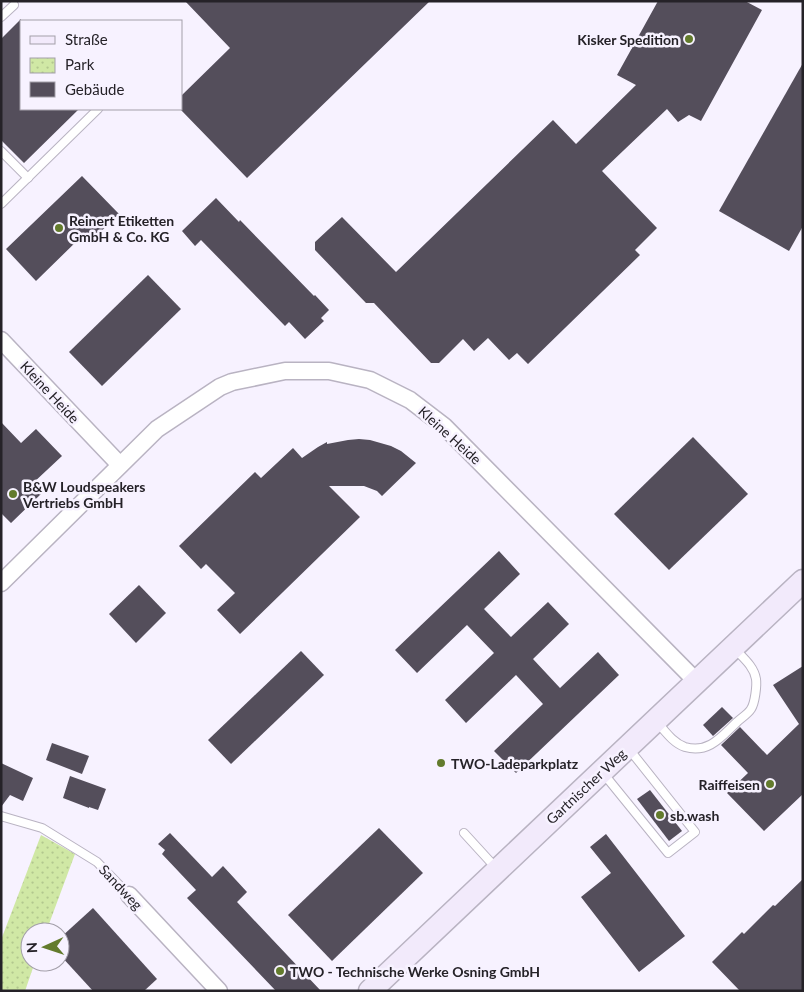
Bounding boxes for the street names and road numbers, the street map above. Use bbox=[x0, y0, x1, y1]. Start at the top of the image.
street label: Kleine Heide bbox=[17, 357, 83, 427]
street label: Kleine Heide bbox=[415, 402, 485, 468]
street label: Gartnischer Weg bbox=[543, 745, 629, 827]
street label: Sandweg bbox=[96, 861, 146, 913]

